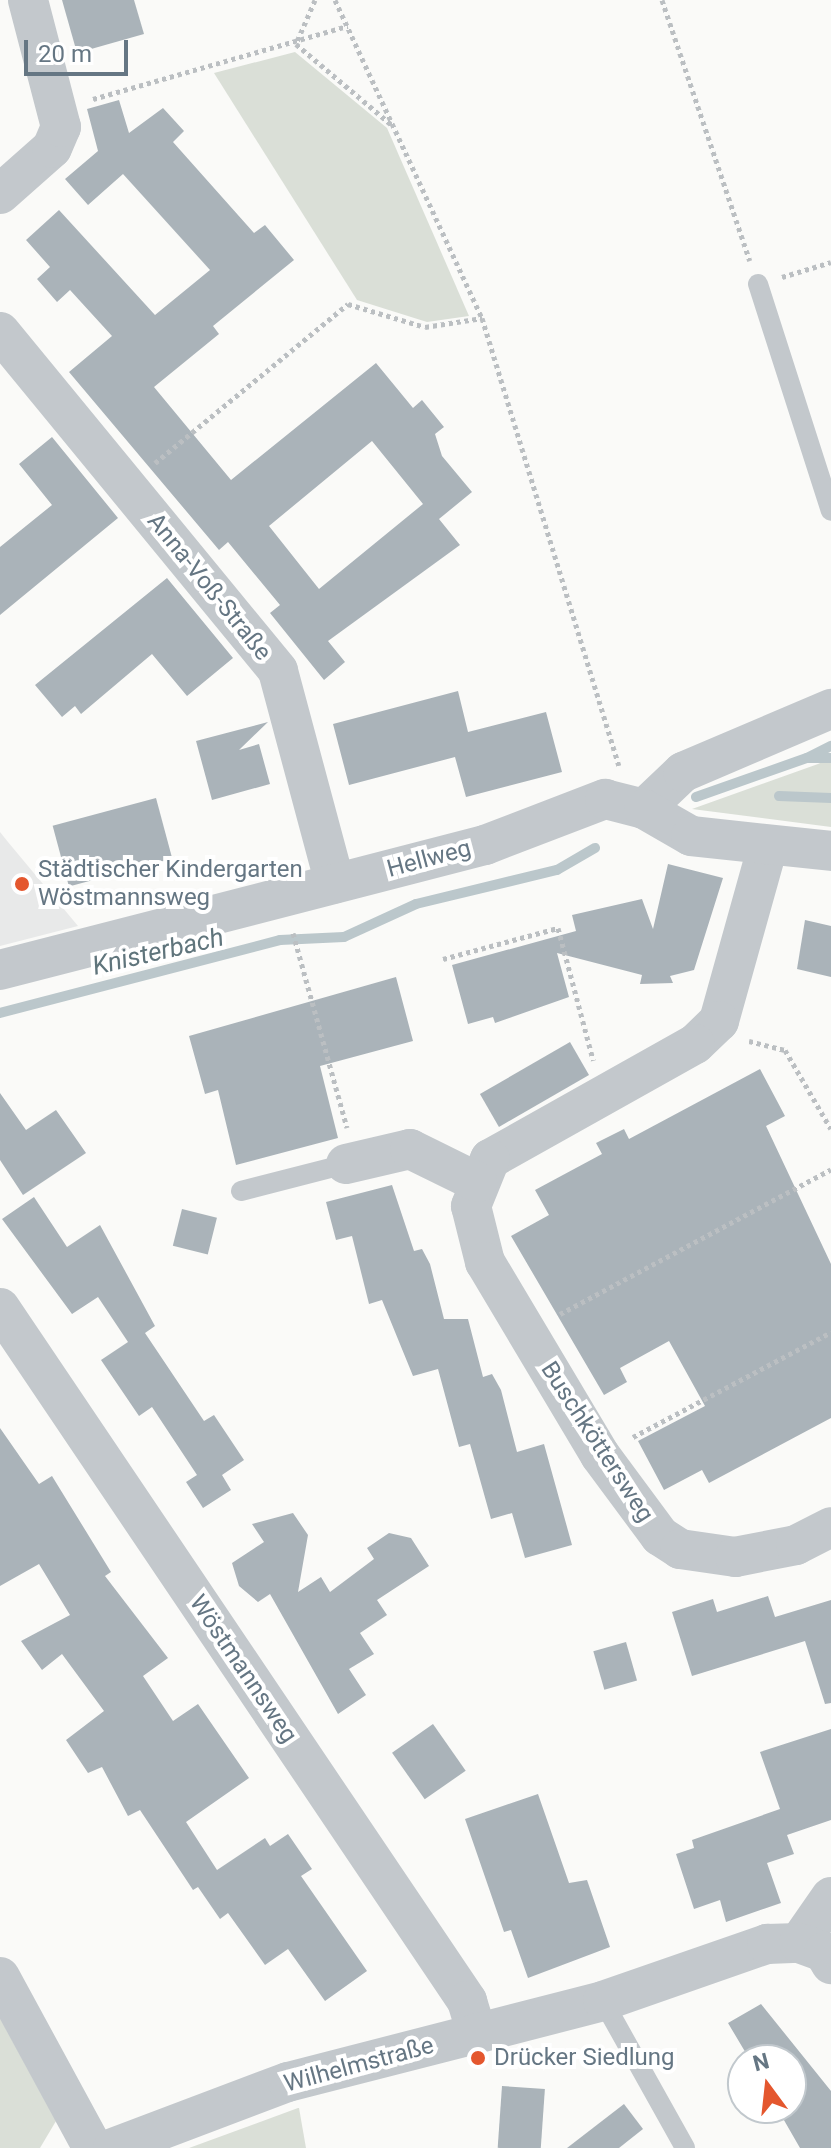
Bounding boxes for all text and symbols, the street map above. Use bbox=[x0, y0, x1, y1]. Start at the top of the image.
scale bar bbox=[28, 24, 132, 74]
text: 20 m bbox=[38, 40, 92, 68]
street label: Anna-Voß-Straße bbox=[141, 508, 277, 666]
street label: Hellweg bbox=[384, 834, 474, 884]
place label: Städtischer Kindergarten Wöstmannsweg bbox=[38, 856, 303, 912]
marker: Städtischer Kindergarten Wöstmannsweg bbox=[13, 875, 31, 893]
water label: Knisterbach bbox=[89, 922, 227, 982]
street label: Buschköttersweg bbox=[534, 1356, 660, 1528]
street label: Wöstmannsweg bbox=[183, 1590, 303, 1748]
street label: Wilhelmstraße bbox=[281, 2031, 437, 2099]
place label: Drücker Siedlung bbox=[494, 2044, 675, 2072]
north arrow bbox=[727, 2044, 807, 2124]
text: N bbox=[750, 2048, 772, 2076]
marker: Drücker Siedlung bbox=[469, 2049, 487, 2067]

